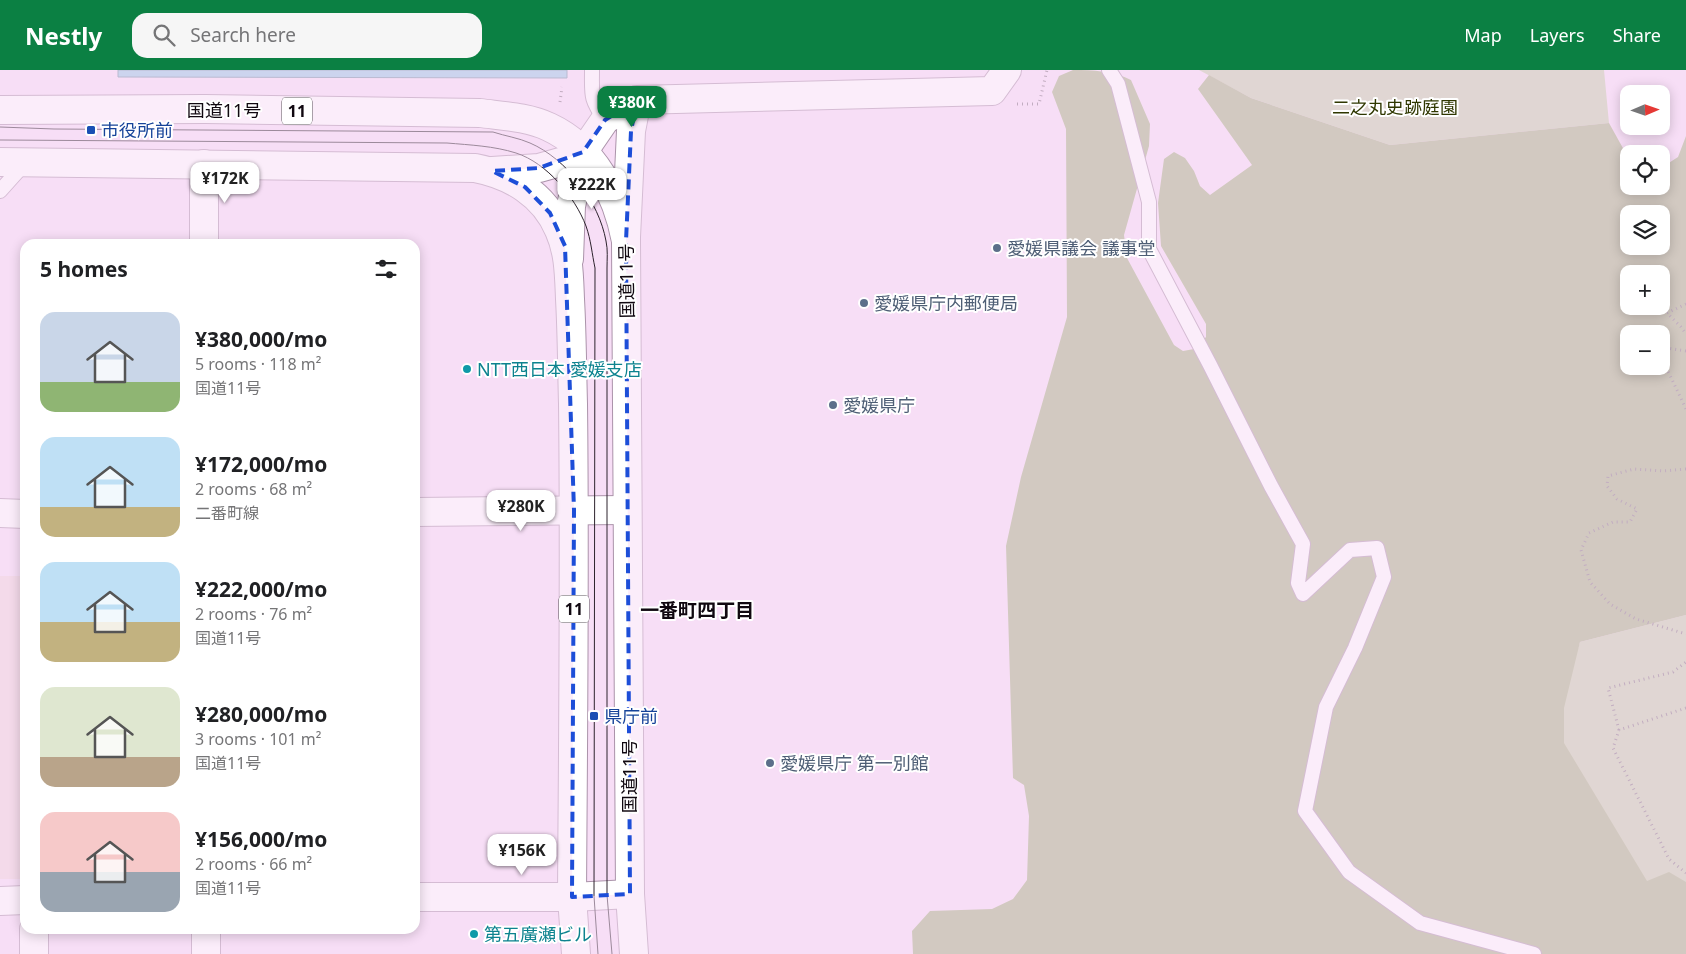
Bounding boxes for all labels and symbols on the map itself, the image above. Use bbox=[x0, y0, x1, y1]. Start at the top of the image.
pin: ¥380K bbox=[597, 85, 667, 128]
north arrow bbox=[1620, 85, 1670, 135]
park label: 二之丸史跡庭園 bbox=[1332, 95, 1458, 119]
road number: 11 bbox=[282, 97, 312, 124]
street label: 国道11号 bbox=[187, 98, 261, 122]
place label: 市役所前 bbox=[101, 118, 173, 142]
marker: 市役所前 bbox=[85, 124, 97, 136]
pin: ¥172K bbox=[190, 162, 260, 204]
pin: ¥222K bbox=[557, 168, 627, 210]
place label: 愛媛県議会 議事堂 bbox=[1007, 236, 1156, 260]
marker: 愛媛県議会 議事堂 bbox=[991, 242, 1003, 254]
street label: 国道11号 bbox=[613, 243, 639, 319]
place label: 愛媛県庁内郵便局 bbox=[874, 291, 1018, 315]
marker: 愛媛県庁内郵便局 bbox=[858, 297, 870, 309]
place label: NTT西日本 愛媛支店 bbox=[477, 357, 642, 381]
marker: NTT西日本 愛媛支店 bbox=[461, 363, 473, 375]
place label: 愛媛県庁 bbox=[843, 393, 915, 417]
marker: 愛媛県庁 bbox=[827, 399, 839, 411]
pin: ¥280K bbox=[486, 490, 556, 532]
road number: 11 bbox=[559, 596, 589, 622]
district label: 一番町四丁目 bbox=[640, 597, 754, 623]
place label: 県庁前 bbox=[604, 704, 658, 728]
marker: 県庁前 bbox=[588, 710, 600, 722]
street label: 国道11号 bbox=[617, 739, 641, 813]
place label: 愛媛県庁 第一別館 bbox=[780, 751, 929, 775]
marker: 愛媛県庁 第一別館 bbox=[764, 757, 776, 769]
pin: ¥156K bbox=[487, 834, 557, 876]
place label: 第五廣瀬ビル bbox=[484, 922, 592, 946]
marker: 第五廣瀬ビル bbox=[468, 928, 480, 940]

